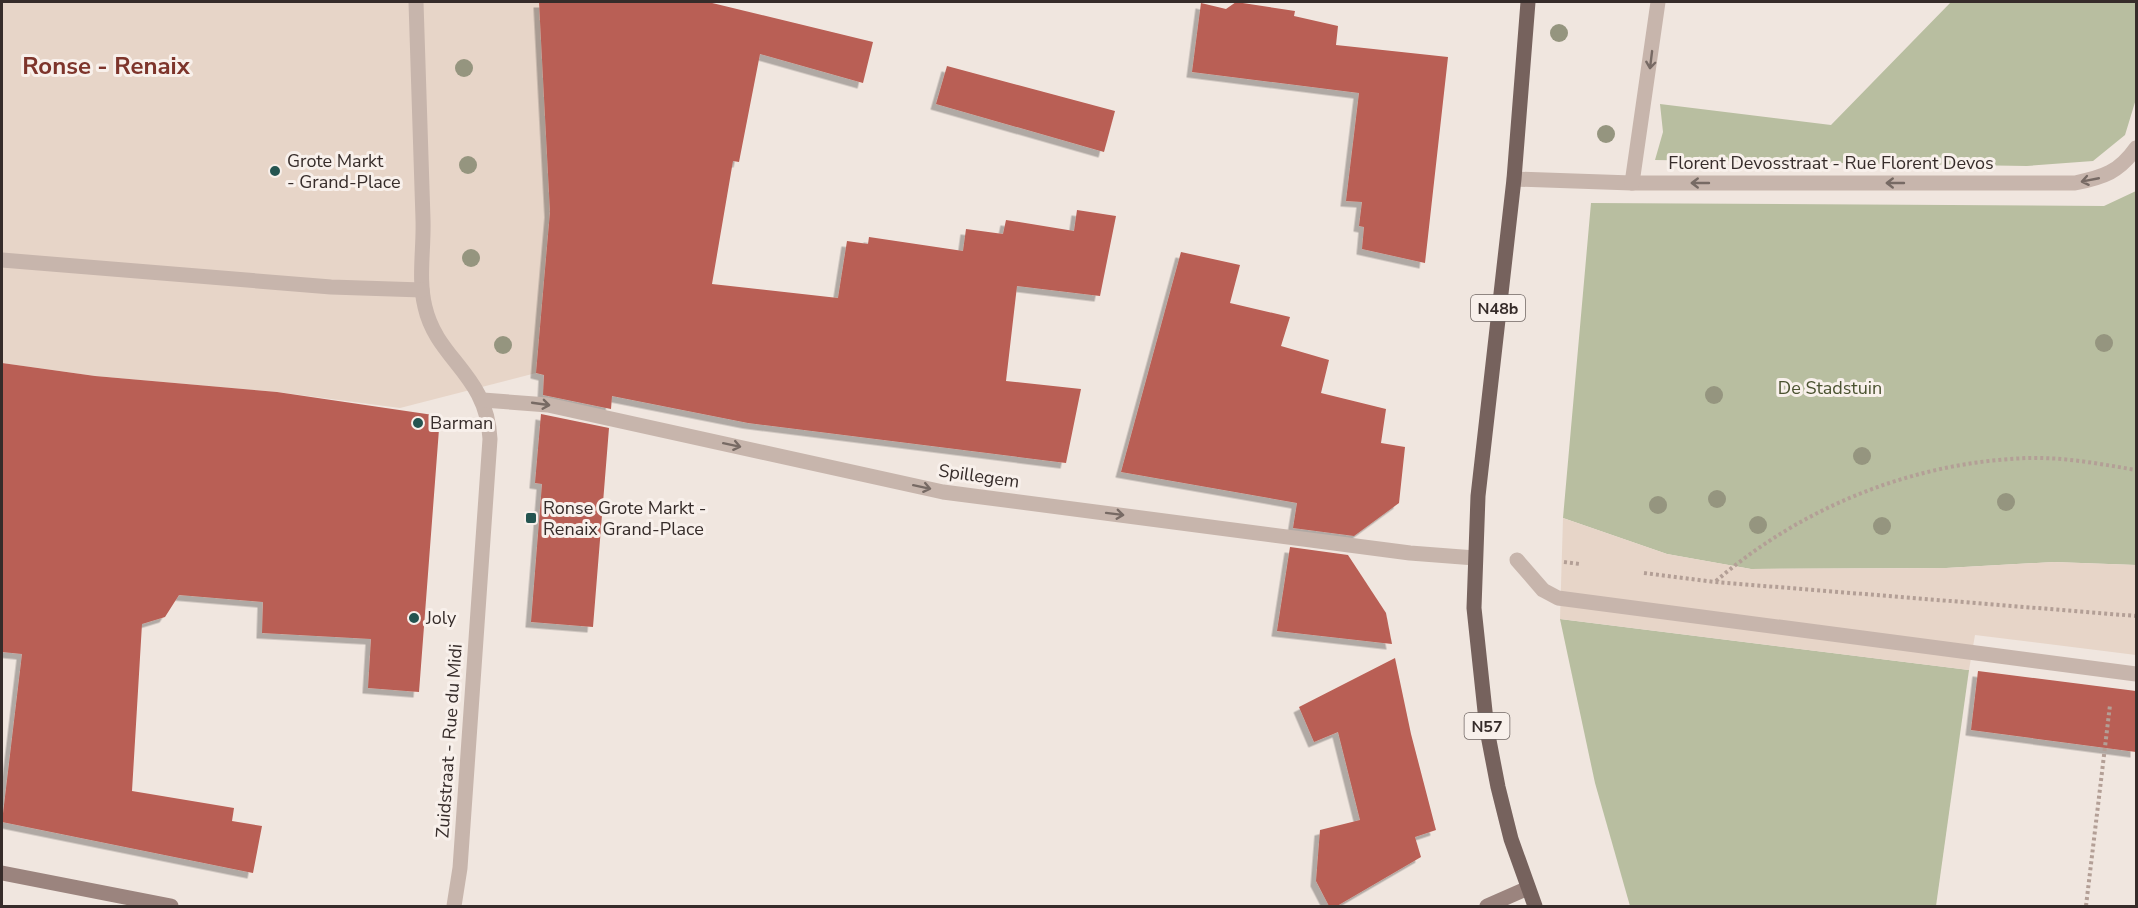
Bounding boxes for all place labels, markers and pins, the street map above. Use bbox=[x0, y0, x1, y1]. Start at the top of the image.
place label: Grote Markt - Grand-Place bbox=[287, 149, 401, 194]
marker: Grote Markt - Grand-Place bbox=[268, 164, 282, 178]
place label: Barman bbox=[430, 411, 493, 435]
marker: Barman bbox=[411, 416, 425, 430]
place label: Ronse Grote Markt - Renaix Grand-Place bbox=[543, 496, 706, 541]
marker: Ronse Grote Markt - Renaix Grand-Place bbox=[524, 511, 538, 525]
place label: Joly bbox=[425, 606, 457, 630]
marker: Joly bbox=[407, 611, 421, 625]

